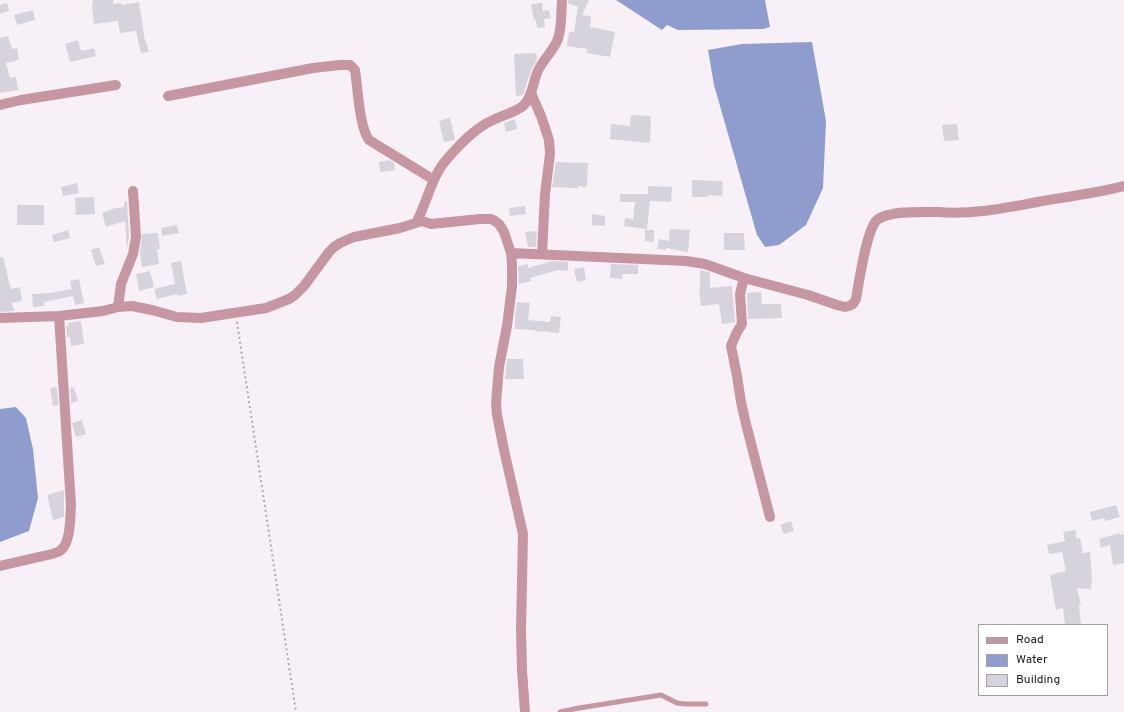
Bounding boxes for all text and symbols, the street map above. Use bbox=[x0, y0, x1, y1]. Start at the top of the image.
legend bbox=[978, 624, 1108, 696]
text: Road bbox=[1016, 632, 1044, 648]
text: Water bbox=[1016, 652, 1048, 668]
text: Building bbox=[1016, 672, 1060, 688]

